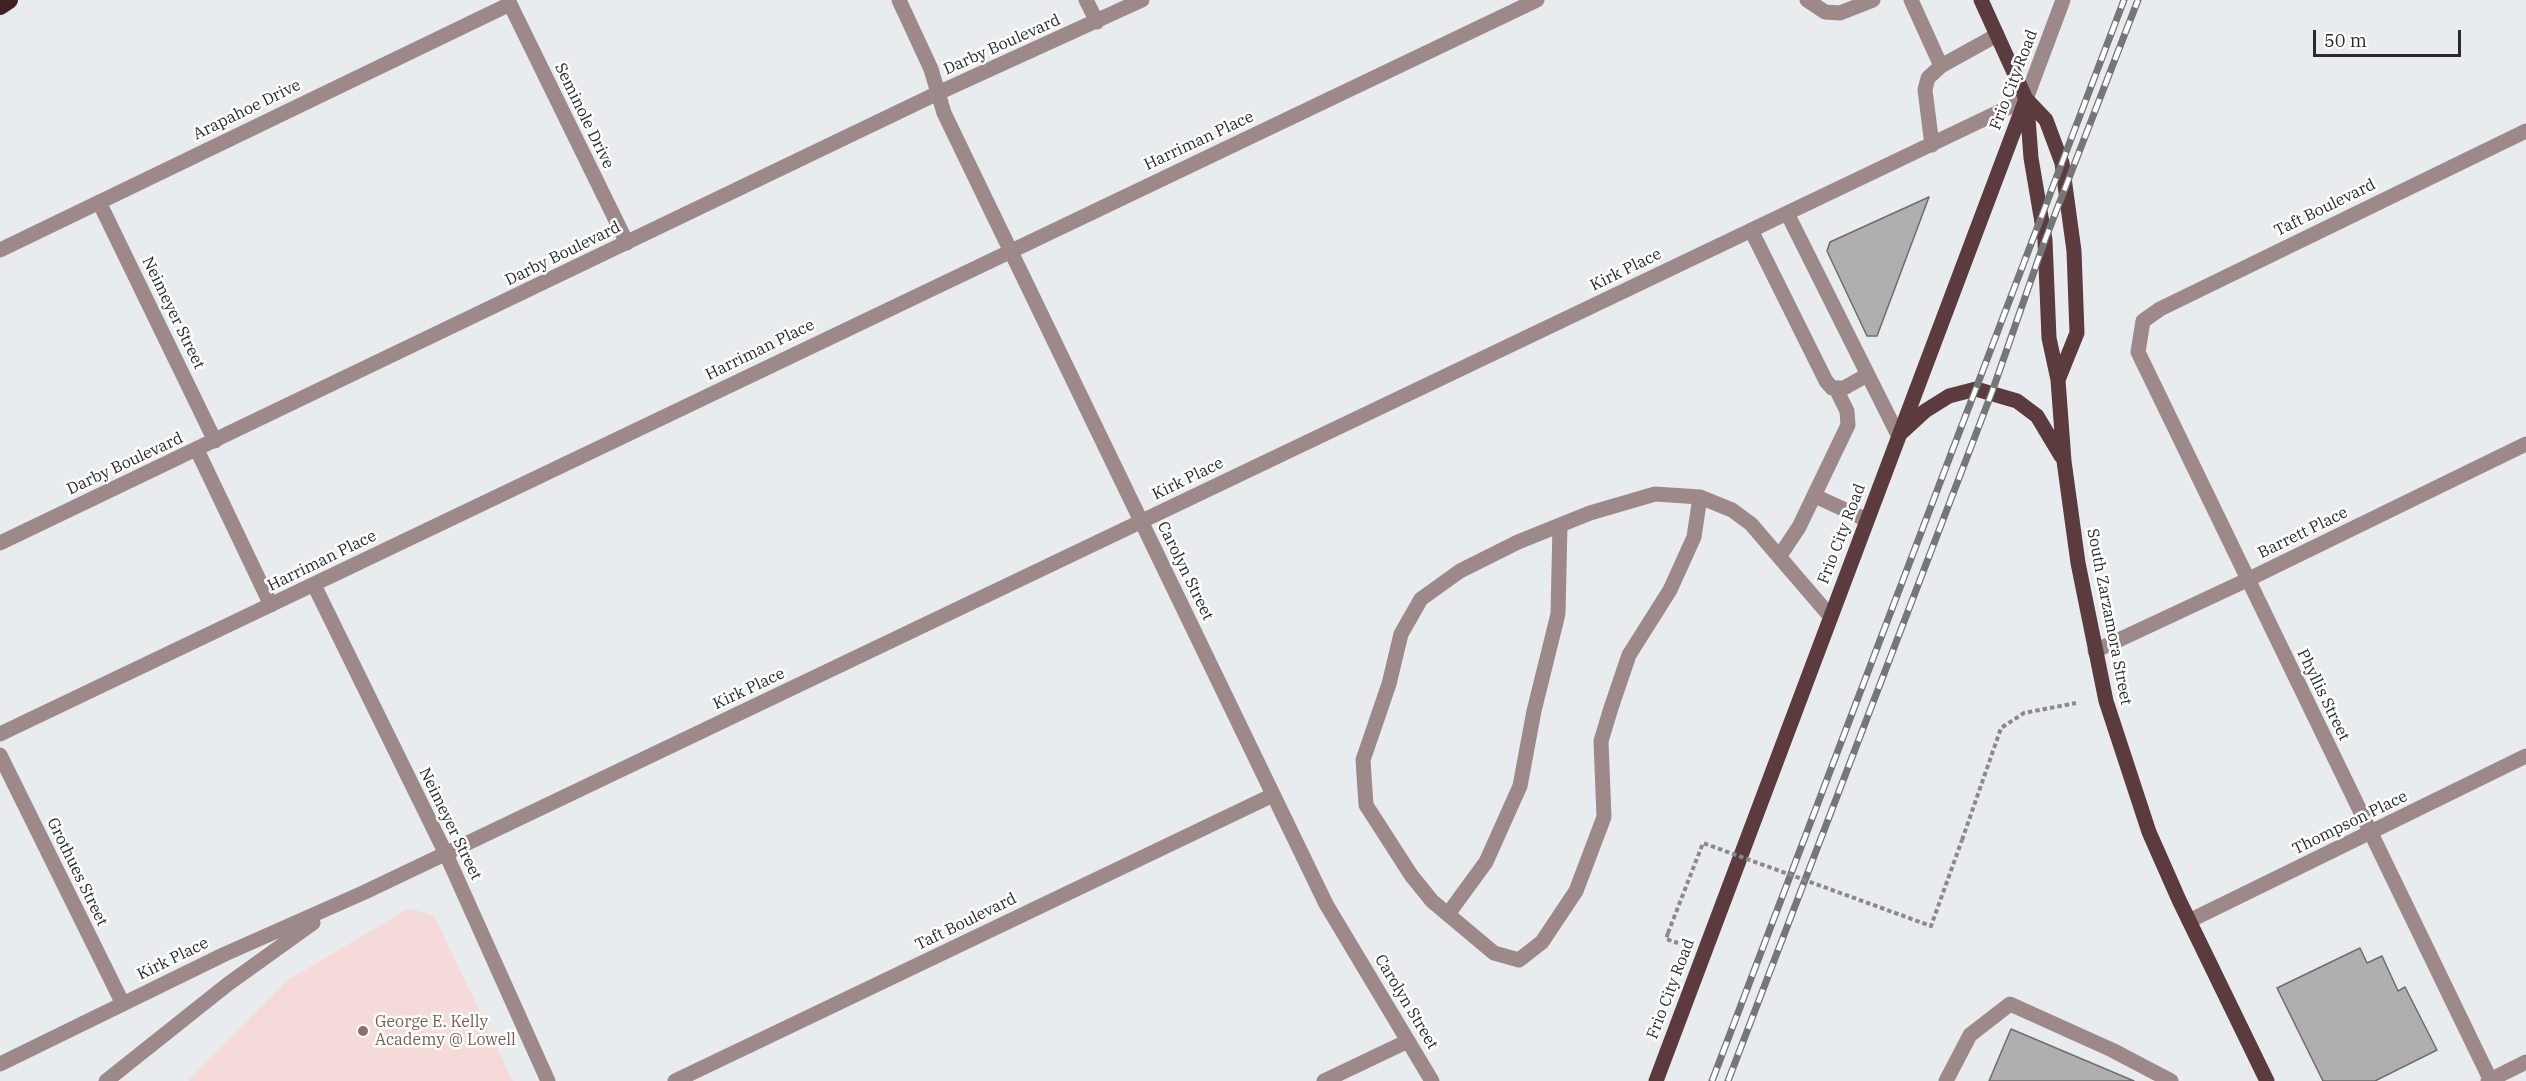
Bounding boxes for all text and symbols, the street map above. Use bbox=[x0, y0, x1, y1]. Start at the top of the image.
street label: Darby Boulevard bbox=[941, 11, 1063, 79]
scale bar bbox=[2316, 18, 2464, 56]
street label: Frio City Road bbox=[1986, 27, 2042, 133]
text: 50 m bbox=[2324, 29, 2367, 52]
street label: Seminole Drive bbox=[550, 60, 618, 172]
street label: Arapahoe Drive bbox=[190, 76, 304, 144]
street label: Harriman Place bbox=[1141, 107, 1257, 175]
street label: Taft Boulevard bbox=[2271, 175, 2379, 241]
street label: Darby Boulevard bbox=[502, 218, 624, 290]
street label: Kirk Place bbox=[1587, 245, 1665, 295]
street label: Neimeyer Street bbox=[138, 254, 208, 372]
street label: Harriman Place bbox=[702, 315, 818, 385]
street label: Darby Boulevard bbox=[64, 429, 186, 499]
street label: Kirk Place bbox=[1149, 454, 1227, 504]
street label: Frio City Road bbox=[1814, 481, 1870, 587]
street label: Barrett Place bbox=[2255, 503, 2351, 563]
street label: Carolyn Street bbox=[1153, 519, 1217, 623]
street label: Harriman Place bbox=[264, 526, 380, 596]
street label: South Zarzamora Street bbox=[2082, 527, 2136, 707]
street label: Phyllis Street bbox=[2293, 646, 2353, 744]
street label: Kirk Place bbox=[710, 664, 788, 714]
street label: Neimeyer Street bbox=[415, 765, 485, 883]
street label: Thompson Place bbox=[2289, 787, 2411, 859]
street label: Grothues Street bbox=[42, 815, 112, 929]
street label: Taft Boulevard bbox=[912, 889, 1020, 955]
street label: Kirk Place bbox=[134, 934, 212, 984]
street label: Frio City Road bbox=[1643, 936, 1699, 1042]
street label: Carolyn Street bbox=[1370, 951, 1442, 1053]
place label: George E. Kelly Academy @ Lowell bbox=[375, 1012, 516, 1050]
marker: George E. Kelly Academy @ Lowell bbox=[356, 1024, 370, 1038]

